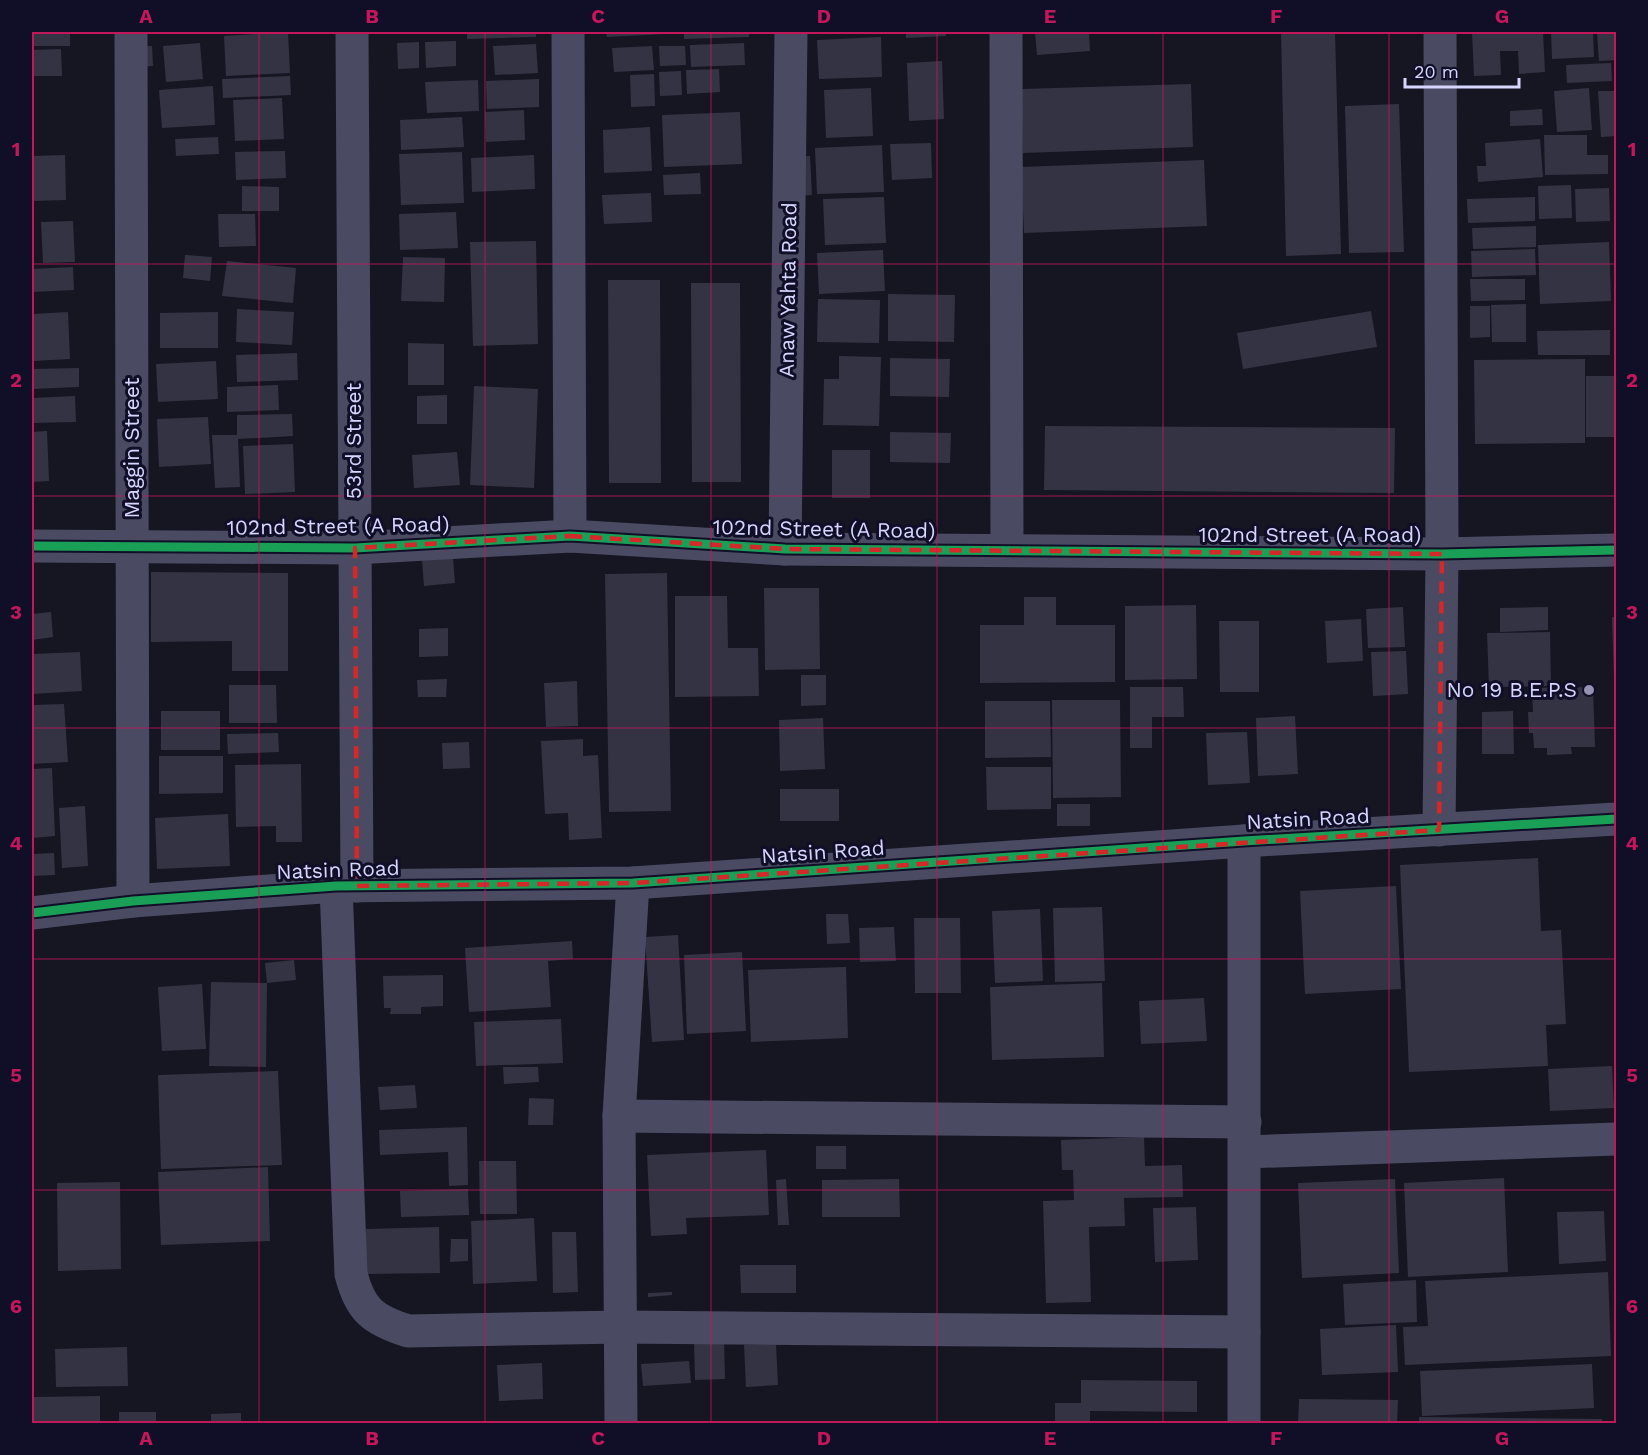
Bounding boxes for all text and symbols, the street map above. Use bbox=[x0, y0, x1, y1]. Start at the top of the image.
text: A bbox=[139, 4, 153, 28]
text: B bbox=[365, 4, 379, 28]
text: C bbox=[591, 4, 605, 28]
text: D bbox=[817, 4, 831, 28]
text: E bbox=[1044, 4, 1056, 28]
text: F bbox=[1270, 4, 1282, 28]
text: G bbox=[1495, 4, 1509, 28]
scale bar bbox=[1405, 51, 1519, 89]
text: 20 m bbox=[1414, 61, 1459, 82]
text: 1 bbox=[12, 137, 20, 161]
text: 1 bbox=[1628, 137, 1636, 161]
street label: Anaw Yahta Road bbox=[773, 202, 802, 378]
text: 2 bbox=[10, 368, 22, 392]
text: 2 bbox=[1626, 368, 1638, 392]
street label: Maggin Street bbox=[119, 377, 144, 519]
street label: 53rd Street bbox=[341, 383, 366, 499]
street label: 102nd Street (A Road) bbox=[226, 511, 450, 540]
street label: 102nd Street (A Road) bbox=[712, 514, 936, 543]
street label: 102nd Street (A Road) bbox=[1199, 522, 1421, 547]
text: 3 bbox=[10, 600, 22, 624]
text: 3 bbox=[1626, 600, 1638, 624]
place label: No 19 B.E.P.S bbox=[1446, 677, 1577, 702]
marker: No 19 B.E.P.S bbox=[1582, 683, 1596, 697]
street label: Natsin Road bbox=[1246, 803, 1370, 834]
text: 4 bbox=[10, 831, 23, 855]
text: 4 bbox=[1626, 831, 1639, 855]
street label: Natsin Road bbox=[760, 835, 886, 868]
street label: Natsin Road bbox=[276, 855, 400, 884]
text: 5 bbox=[10, 1063, 22, 1087]
text: 5 bbox=[1626, 1063, 1638, 1087]
text: 6 bbox=[10, 1294, 22, 1318]
text: 6 bbox=[1626, 1294, 1638, 1318]
text: A bbox=[139, 1426, 153, 1450]
text: B bbox=[365, 1426, 379, 1450]
text: C bbox=[591, 1426, 605, 1450]
text: D bbox=[817, 1426, 831, 1450]
text: E bbox=[1044, 1426, 1056, 1450]
text: F bbox=[1270, 1426, 1282, 1450]
text: G bbox=[1495, 1426, 1509, 1450]

